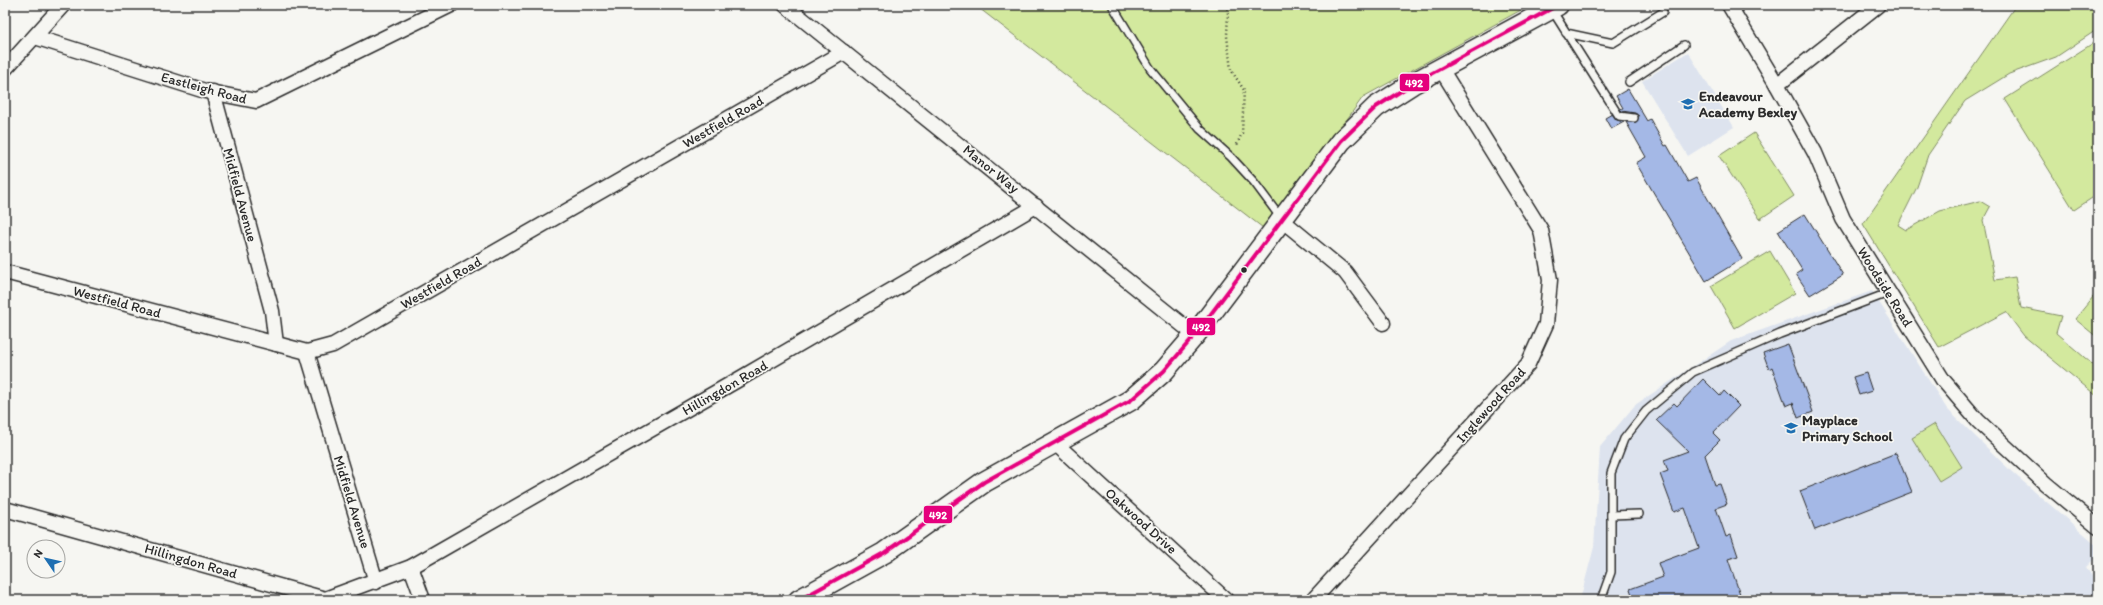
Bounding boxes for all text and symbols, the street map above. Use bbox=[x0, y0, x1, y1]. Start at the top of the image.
street label: Eastleigh Road bbox=[159, 68, 249, 108]
line badge: 492 bbox=[1399, 73, 1430, 92]
text: 492 bbox=[1405, 77, 1423, 90]
place label: Endeavour Academy Bexley bbox=[1698, 88, 1798, 121]
street label: Westfield Road bbox=[680, 92, 767, 152]
school or university icon: Endeavour Academy Bexley bbox=[1680, 96, 1696, 112]
street label: Manor Way bbox=[959, 141, 1023, 197]
street label: Midfield Avenue bbox=[219, 146, 261, 244]
street label: Woodside Road bbox=[1854, 244, 1917, 330]
street label: Westfield Road bbox=[398, 253, 485, 313]
unlabelled marker bbox=[1239, 265, 1249, 275]
street label: Westfield Road bbox=[71, 282, 163, 322]
line badge: 492 bbox=[1186, 317, 1216, 336]
text: 492 bbox=[1192, 321, 1210, 334]
street label: Hillingdon Road bbox=[679, 357, 771, 419]
street label: Inglewood Road bbox=[1453, 364, 1529, 446]
place label: Mayplace Primary School bbox=[1802, 412, 1894, 445]
school or university icon: Mayplace Primary School bbox=[1783, 420, 1799, 436]
street label: Midfield Avenue bbox=[330, 453, 374, 551]
street label: Oakwood Drive bbox=[1102, 484, 1181, 558]
line badge: 492 bbox=[923, 505, 953, 524]
text: 492 bbox=[929, 509, 947, 522]
north arrow bbox=[26, 539, 66, 579]
street label: Hillingdon Road bbox=[143, 540, 240, 582]
text: N bbox=[31, 547, 46, 560]

